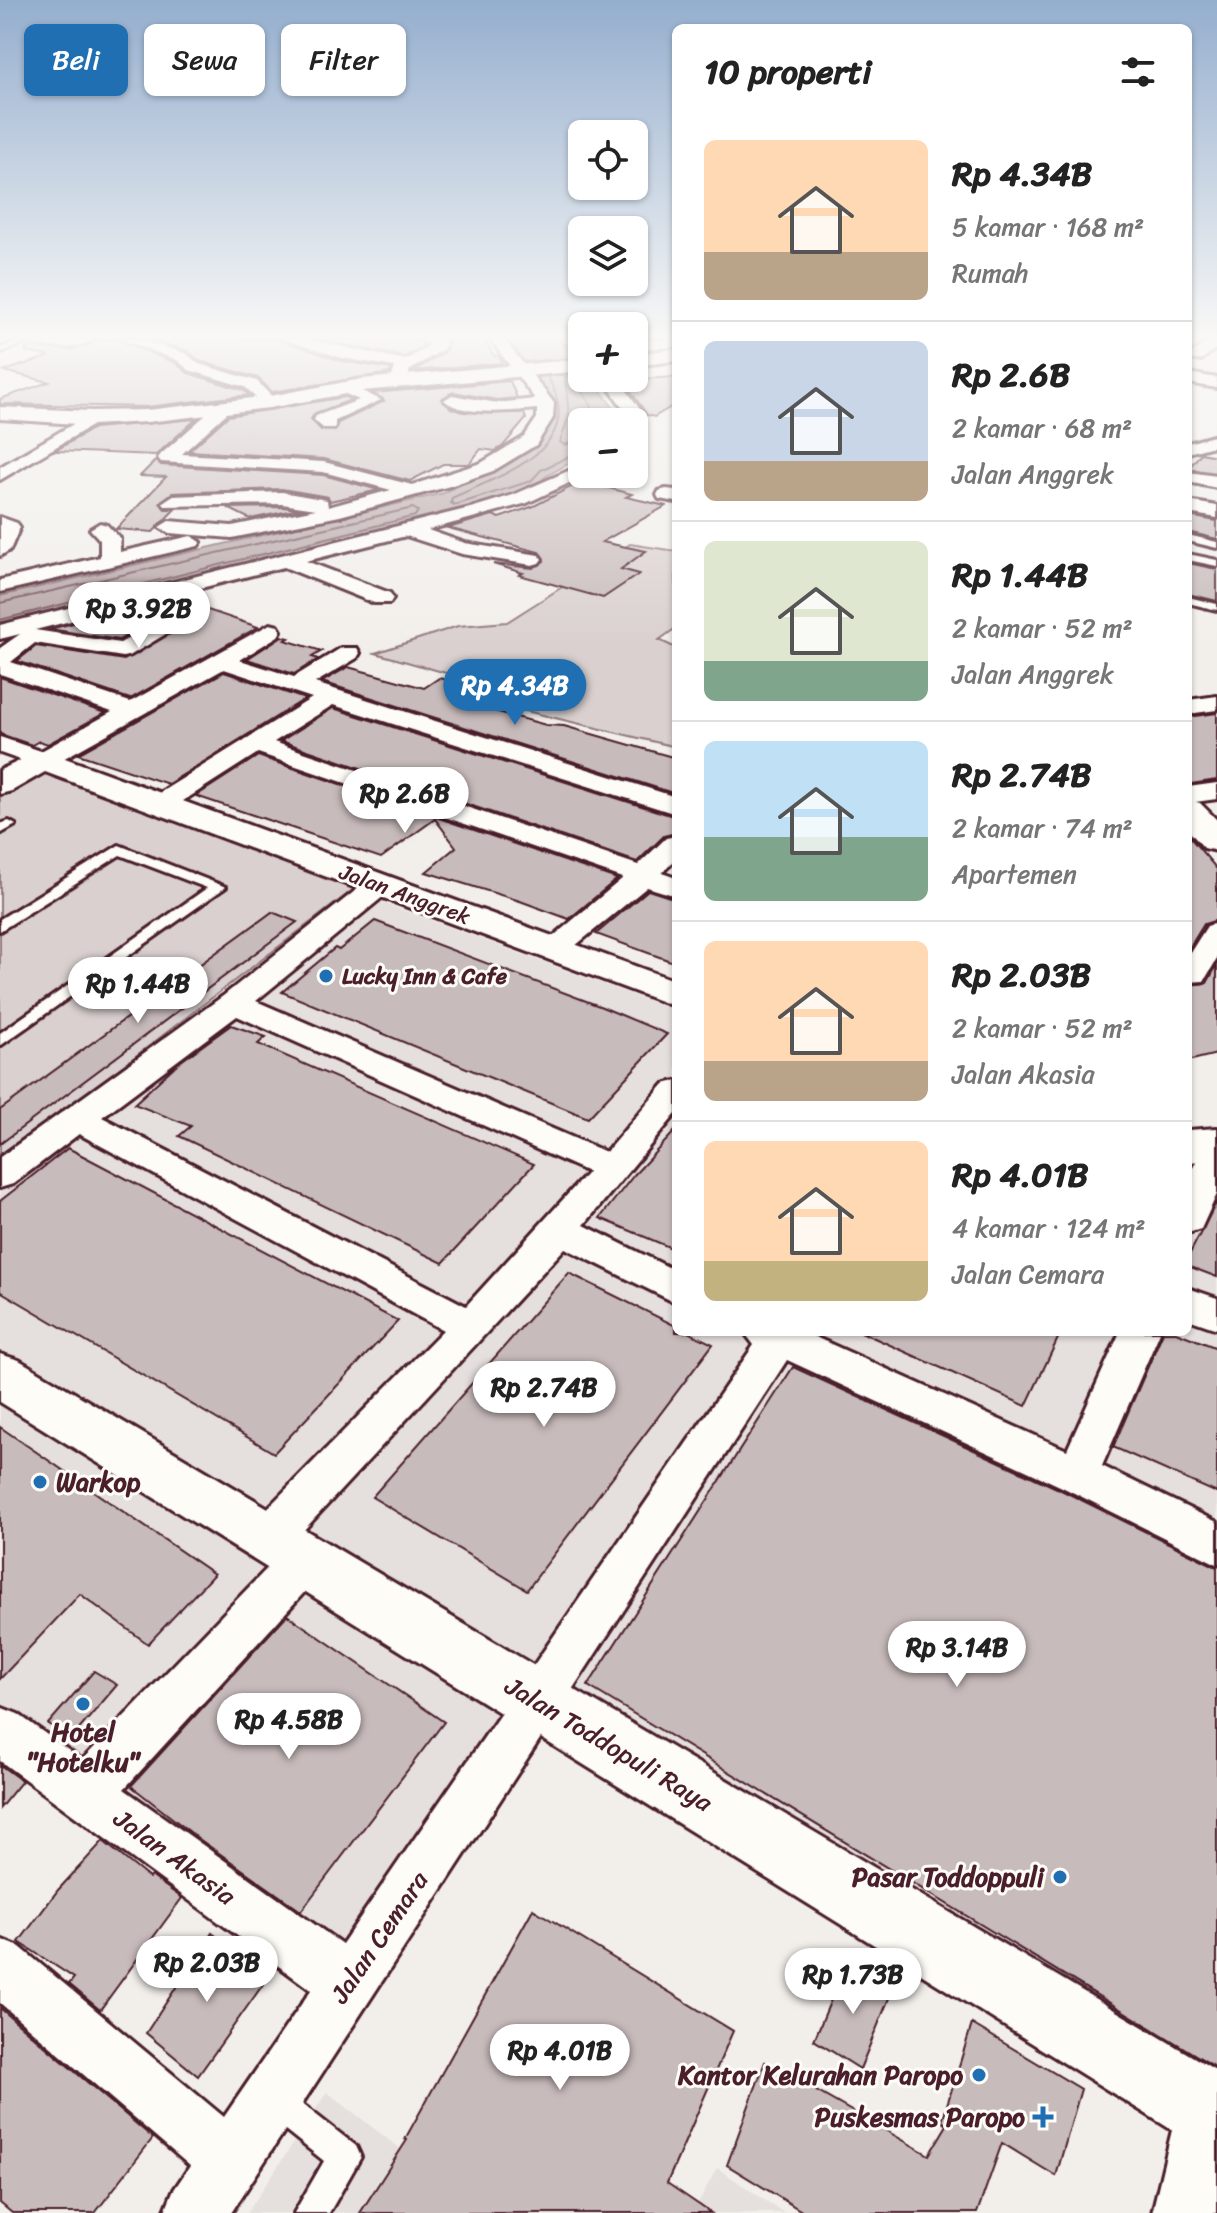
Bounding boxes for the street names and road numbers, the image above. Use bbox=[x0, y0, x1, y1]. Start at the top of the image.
street label: Jalan Anggrek bbox=[333, 852, 476, 936]
street label: Jalan Toddopuli Raya bbox=[495, 1663, 723, 1825]
street label: Jalan Akasia bbox=[103, 1796, 247, 1918]
street label: Jalan Cemara bbox=[317, 1860, 441, 2014]

